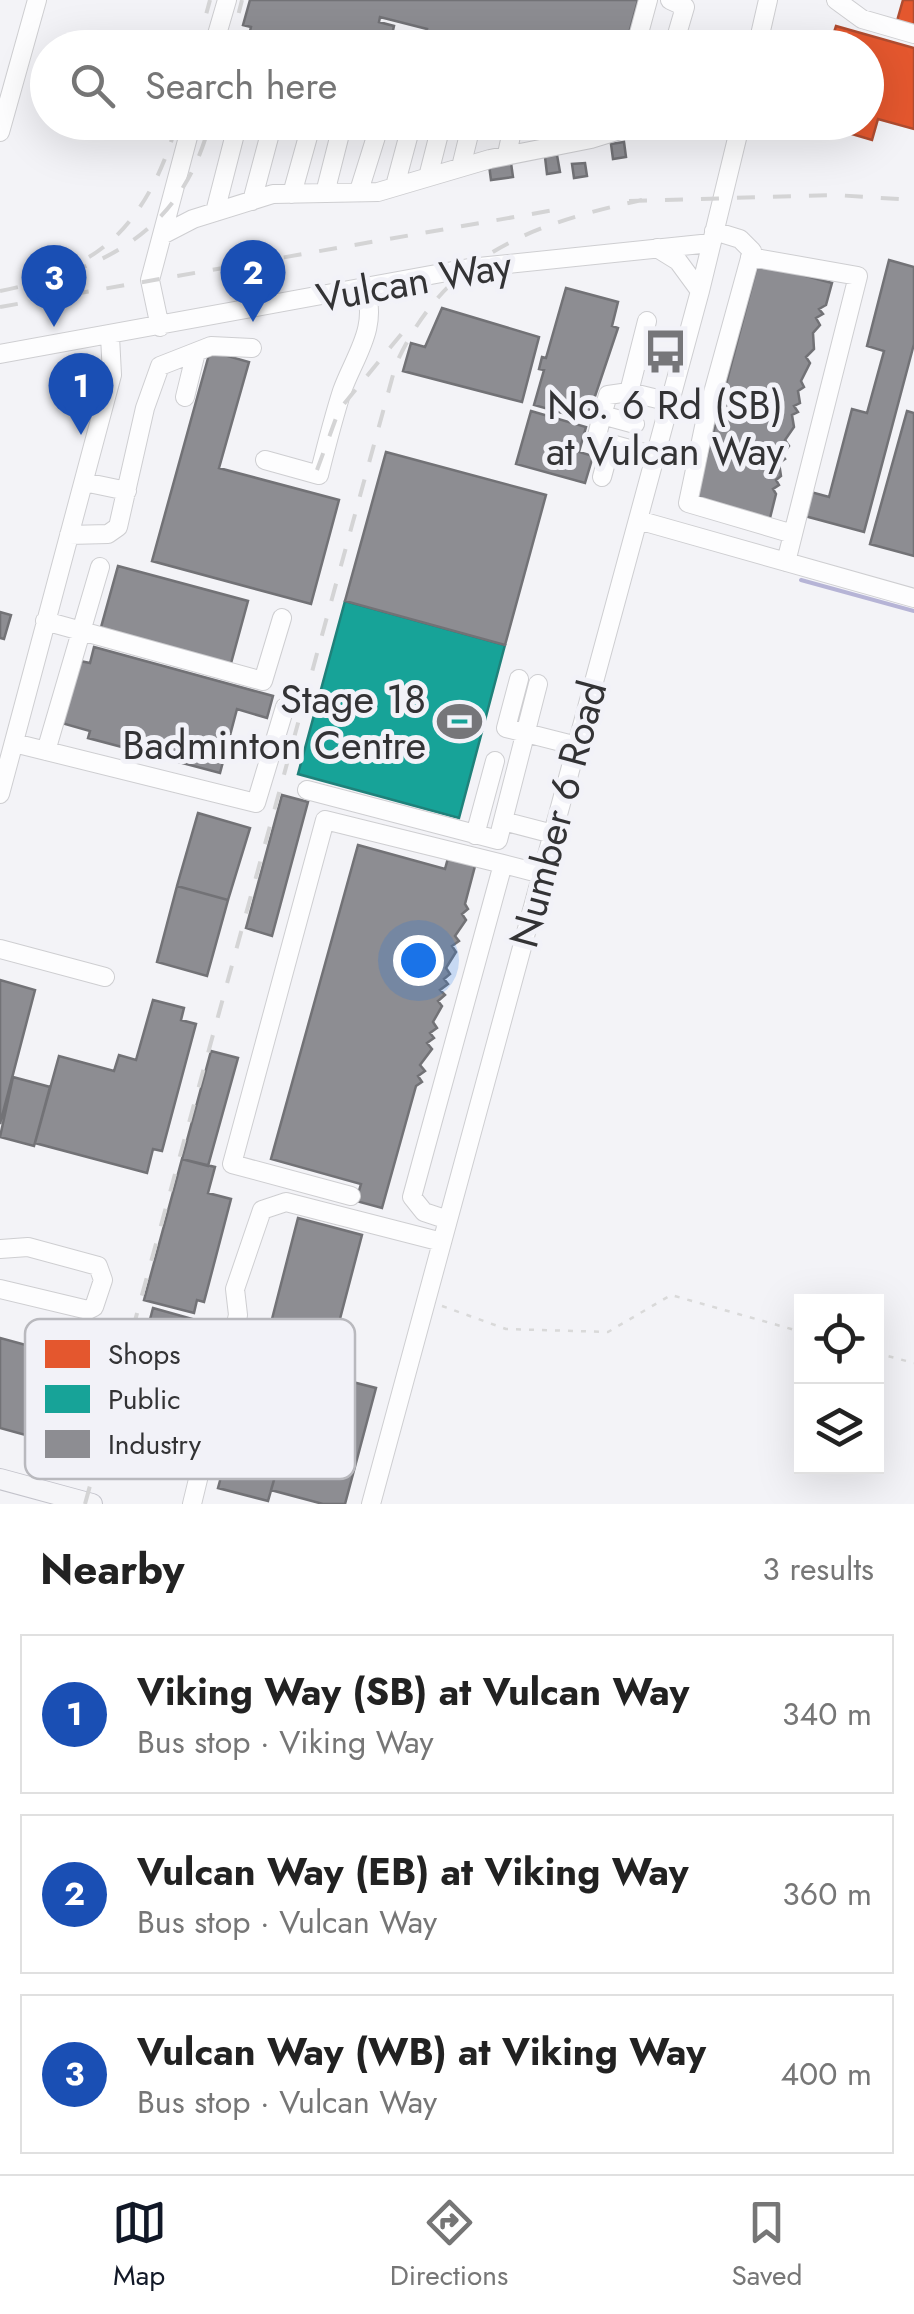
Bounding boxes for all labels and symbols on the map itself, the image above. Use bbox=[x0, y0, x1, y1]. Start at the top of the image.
street label: Vulcan Way bbox=[312, 235, 517, 327]
pin: 2 bbox=[220, 240, 286, 322]
pin: 3 bbox=[22, 245, 86, 327]
bus stop icon: No. 6 Rd (SB) at Vulcan Way bbox=[641, 328, 689, 376]
pin: 1 bbox=[48, 352, 114, 435]
place label: No. 6 Rd (SB) at Vulcan Way bbox=[546, 376, 785, 480]
place label: Stage 18 Badminton Centre bbox=[122, 670, 426, 774]
street label: Number 6 Road bbox=[495, 674, 621, 954]
sports icon: Stage 18 Badminton Centre bbox=[435, 698, 483, 746]
your location bbox=[393, 935, 444, 986]
legend bbox=[25, 1319, 355, 1479]
text: Shops bbox=[108, 1334, 181, 1375]
text: Public bbox=[108, 1379, 181, 1420]
text: Industry bbox=[108, 1424, 202, 1465]

